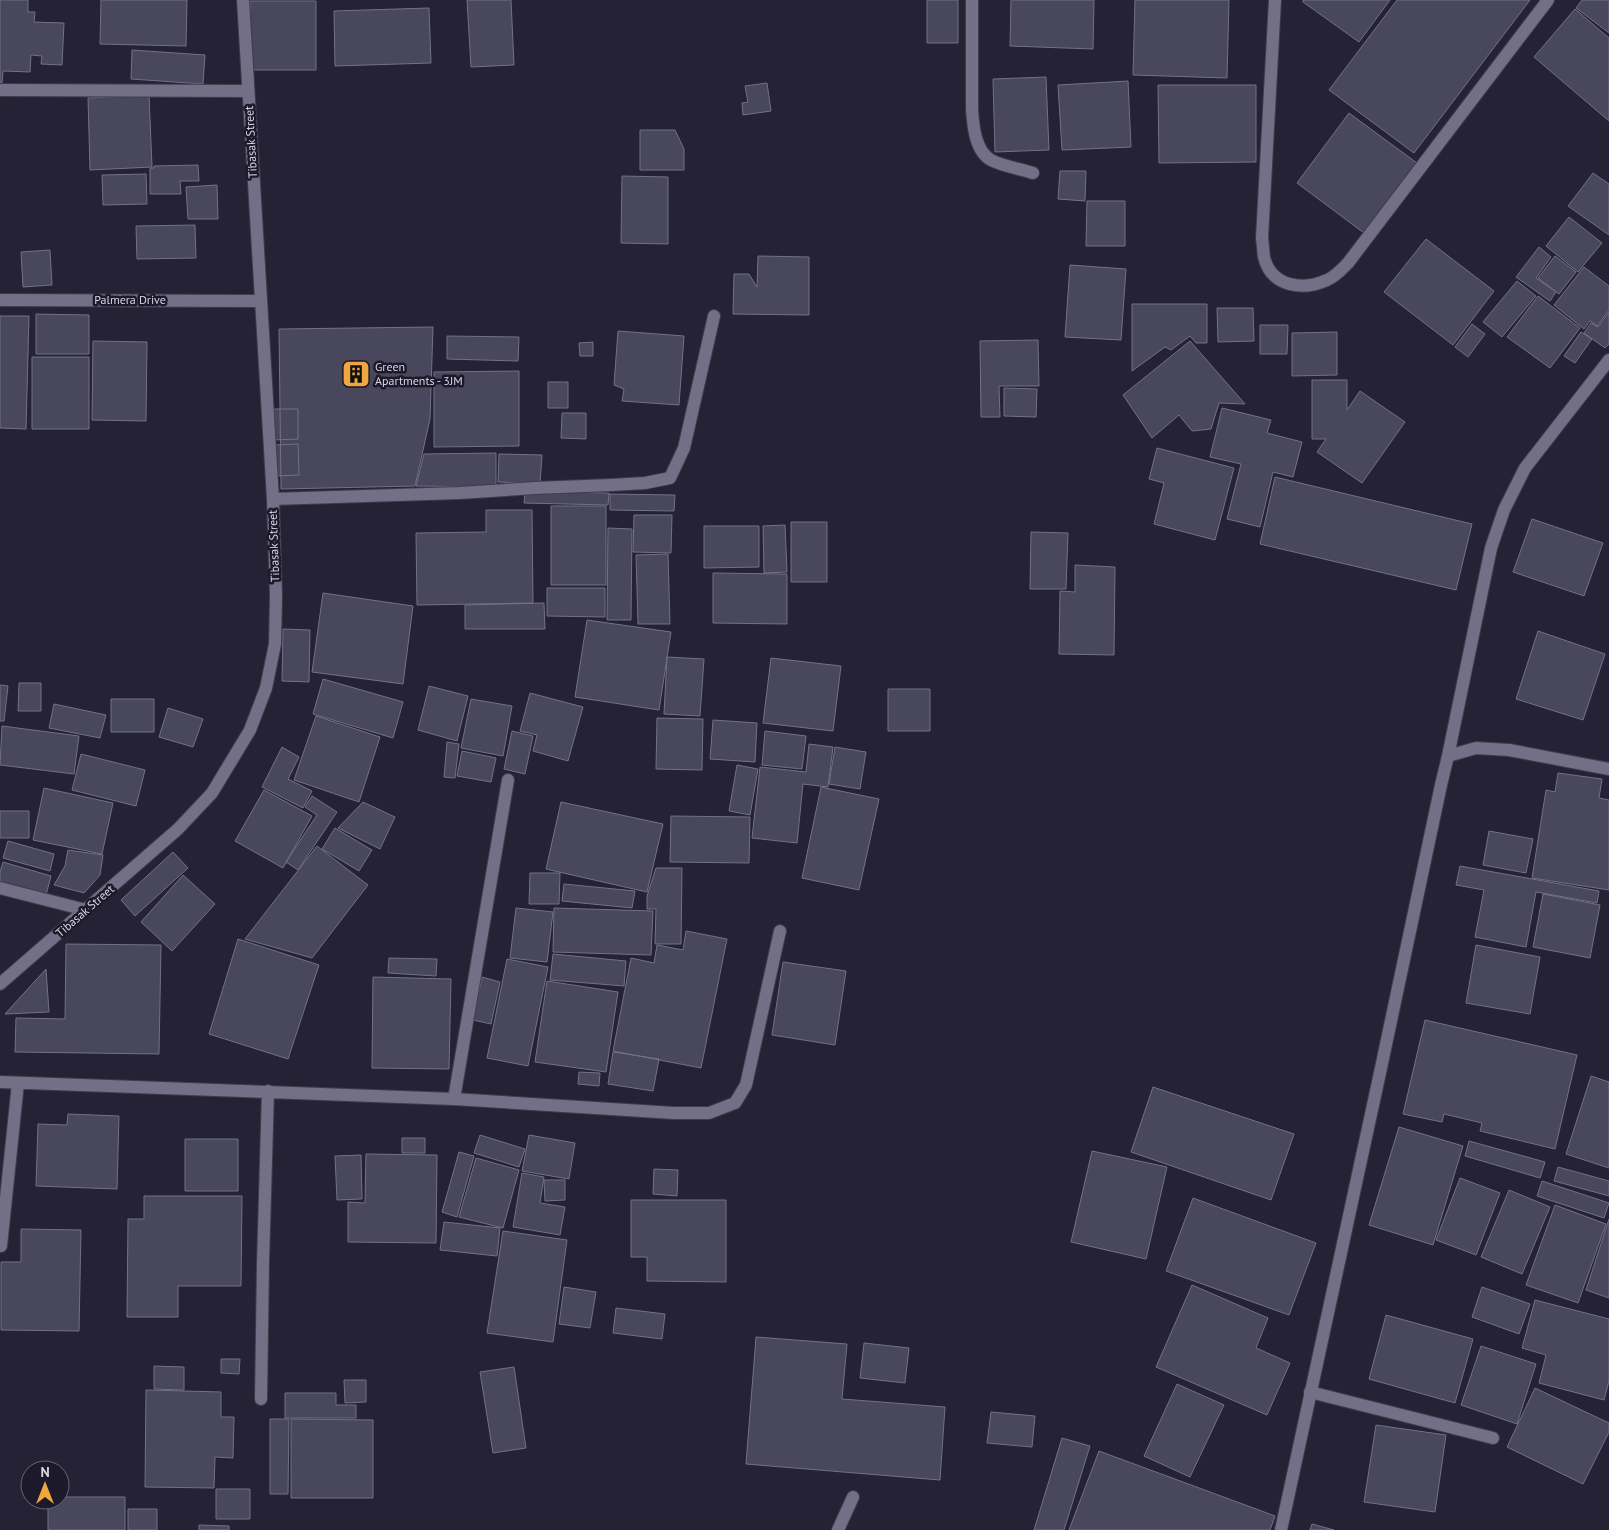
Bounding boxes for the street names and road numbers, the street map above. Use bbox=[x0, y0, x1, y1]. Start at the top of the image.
street label: Tibasak Street bbox=[241, 105, 260, 179]
street label: Palmera Drive bbox=[94, 292, 166, 307]
street label: Tibasak Street bbox=[265, 509, 282, 583]
street label: Tibasak Street bbox=[52, 881, 117, 940]

